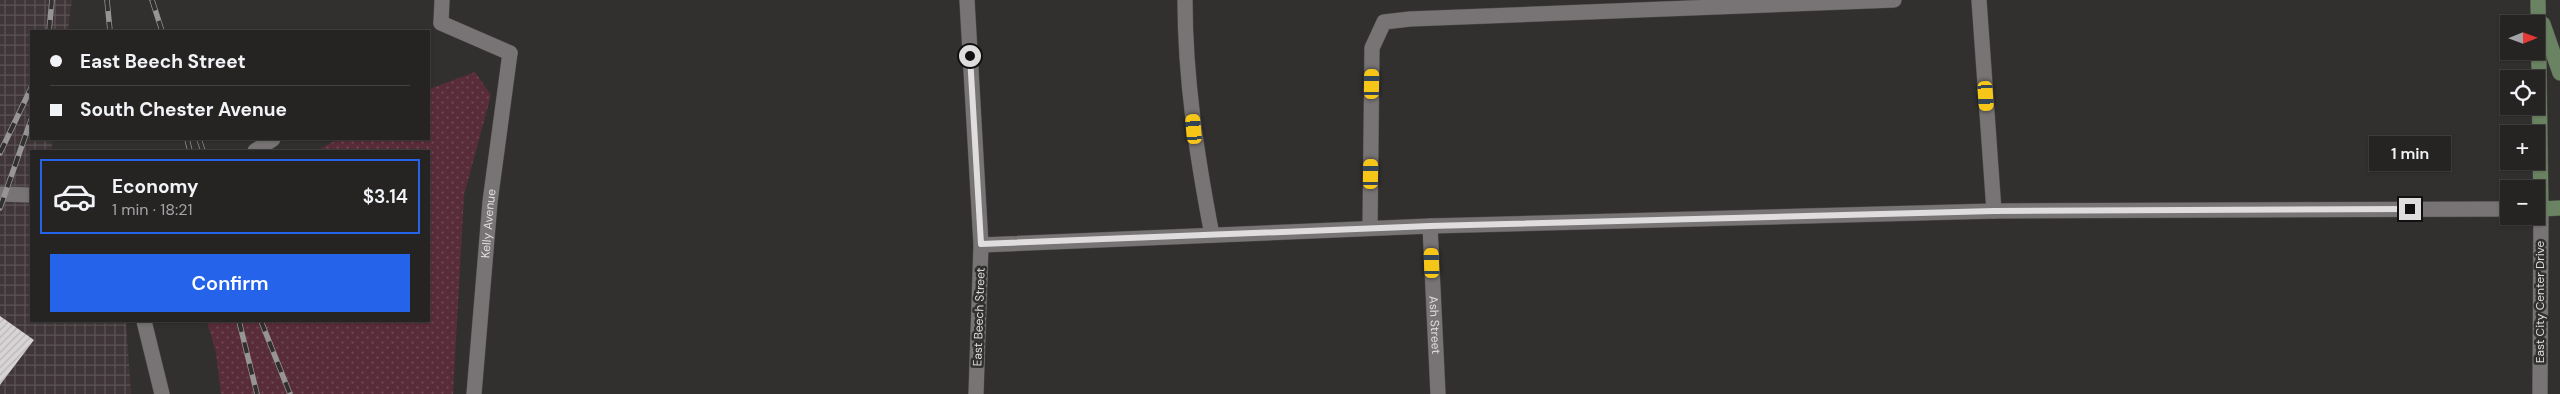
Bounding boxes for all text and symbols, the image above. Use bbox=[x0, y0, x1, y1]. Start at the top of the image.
north arrow bbox=[2500, 15, 2545, 60]
map controls bbox=[2500, 15, 2545, 225]
route start bbox=[959, 45, 981, 67]
text: East Beech Street bbox=[80, 49, 246, 74]
car bbox=[1364, 69, 1379, 99]
button: locate bbox=[2500, 70, 2545, 115]
car bbox=[1977, 81, 1994, 111]
text: South Chester Avenue bbox=[80, 97, 287, 122]
car bbox=[1185, 113, 1202, 145]
button: + bbox=[2500, 125, 2545, 170]
callout: 1 min bbox=[2369, 136, 2451, 172]
text: 1 min bbox=[2391, 143, 2429, 164]
car bbox=[1363, 159, 1378, 189]
icon: car bbox=[52, 174, 97, 219]
text: Economy bbox=[112, 174, 199, 199]
button: − bbox=[2500, 180, 2545, 225]
text: $3.14 bbox=[363, 184, 408, 209]
street label: Kelly Avenue bbox=[477, 188, 500, 259]
route end bbox=[2399, 198, 2421, 220]
text: 1 min · 18:21 bbox=[112, 199, 192, 220]
street label: East City Center Drive bbox=[2532, 240, 2548, 363]
car bbox=[1423, 248, 1440, 278]
button: Confirm bbox=[50, 254, 410, 312]
street label: East Beech Street bbox=[969, 267, 989, 367]
street label: Ash Street bbox=[1425, 295, 1444, 355]

